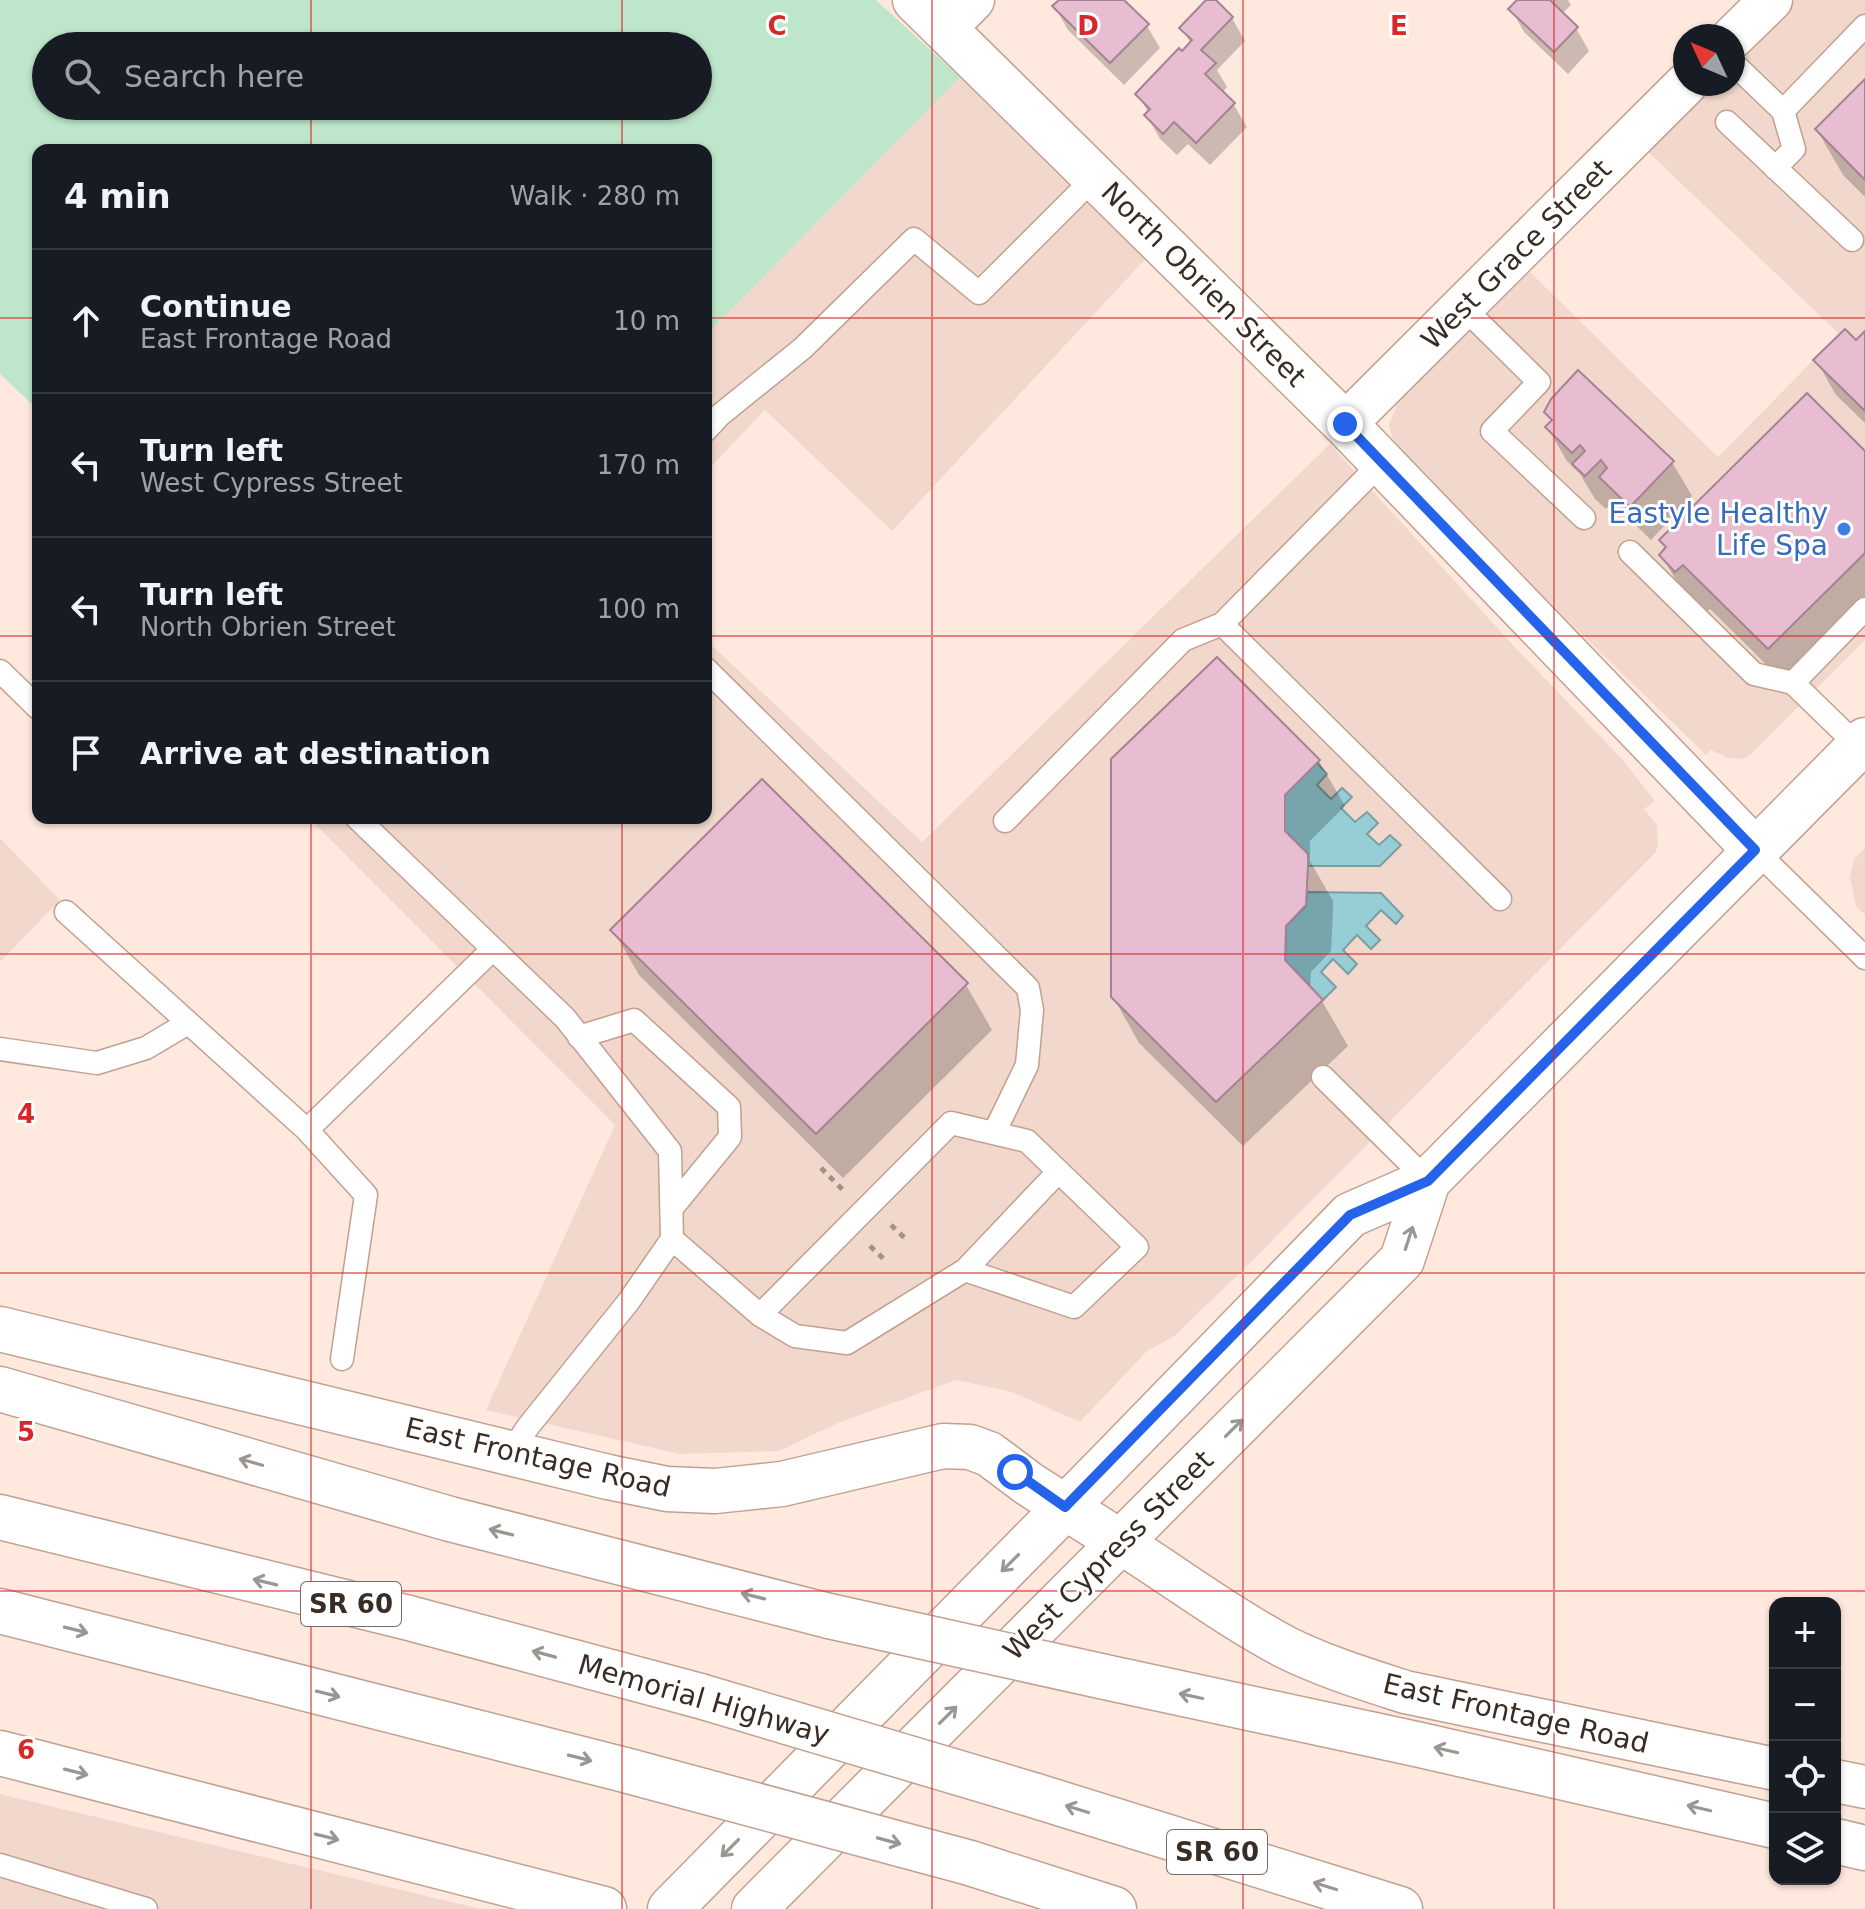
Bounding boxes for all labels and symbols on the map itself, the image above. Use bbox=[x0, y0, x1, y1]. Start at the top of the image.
text: C bbox=[767, 11, 787, 41]
text: D bbox=[1077, 11, 1099, 41]
text: E bbox=[1390, 11, 1408, 41]
north arrow bbox=[1673, 24, 1745, 96]
street label: West Grace Street bbox=[1415, 153, 1618, 356]
street label: North Obrien Street bbox=[1095, 175, 1313, 393]
route end bbox=[1327, 406, 1363, 442]
place label: Eastyle Healthy Life Spa bbox=[1609, 497, 1828, 562]
marker: Eastyle Healthy Life Spa bbox=[1835, 520, 1853, 538]
text: 4 bbox=[17, 1099, 35, 1129]
one-way arrow bbox=[1403, 1226, 1417, 1251]
street label: East Frontage Road bbox=[402, 1411, 674, 1504]
text: 5 bbox=[17, 1417, 35, 1447]
one-way arrow bbox=[1225, 1418, 1244, 1438]
street label: West Cypress Street bbox=[997, 1444, 1220, 1667]
one-way arrow bbox=[238, 1454, 264, 1469]
route start bbox=[997, 1454, 1033, 1490]
one-way arrow bbox=[489, 1524, 515, 1539]
one-way arrow bbox=[1001, 1553, 1020, 1573]
one-way arrow bbox=[253, 1574, 278, 1589]
road number: SR 60 bbox=[301, 1582, 401, 1626]
one-way arrow bbox=[741, 1588, 767, 1603]
one-way arrow bbox=[62, 1623, 88, 1638]
one-way arrow bbox=[531, 1646, 557, 1661]
street label: Memorial Highway bbox=[574, 1648, 833, 1751]
street label: East Frontage Road bbox=[1380, 1667, 1652, 1760]
one-way arrow bbox=[314, 1687, 340, 1702]
one-way arrow bbox=[1179, 1688, 1205, 1703]
one-way arrow bbox=[938, 1706, 957, 1725]
text: 6 bbox=[17, 1735, 35, 1765]
one-way arrow bbox=[1433, 1742, 1459, 1757]
one-way arrow bbox=[566, 1752, 592, 1767]
one-way arrow bbox=[62, 1766, 88, 1781]
one-way arrow bbox=[1687, 1800, 1712, 1815]
one-way arrow bbox=[1065, 1801, 1090, 1815]
road number: SR 60 bbox=[1167, 1830, 1267, 1874]
one-way arrow bbox=[314, 1831, 340, 1846]
one-way arrow bbox=[876, 1834, 902, 1849]
one-way arrow bbox=[721, 1838, 740, 1857]
one-way arrow bbox=[1313, 1878, 1339, 1893]

